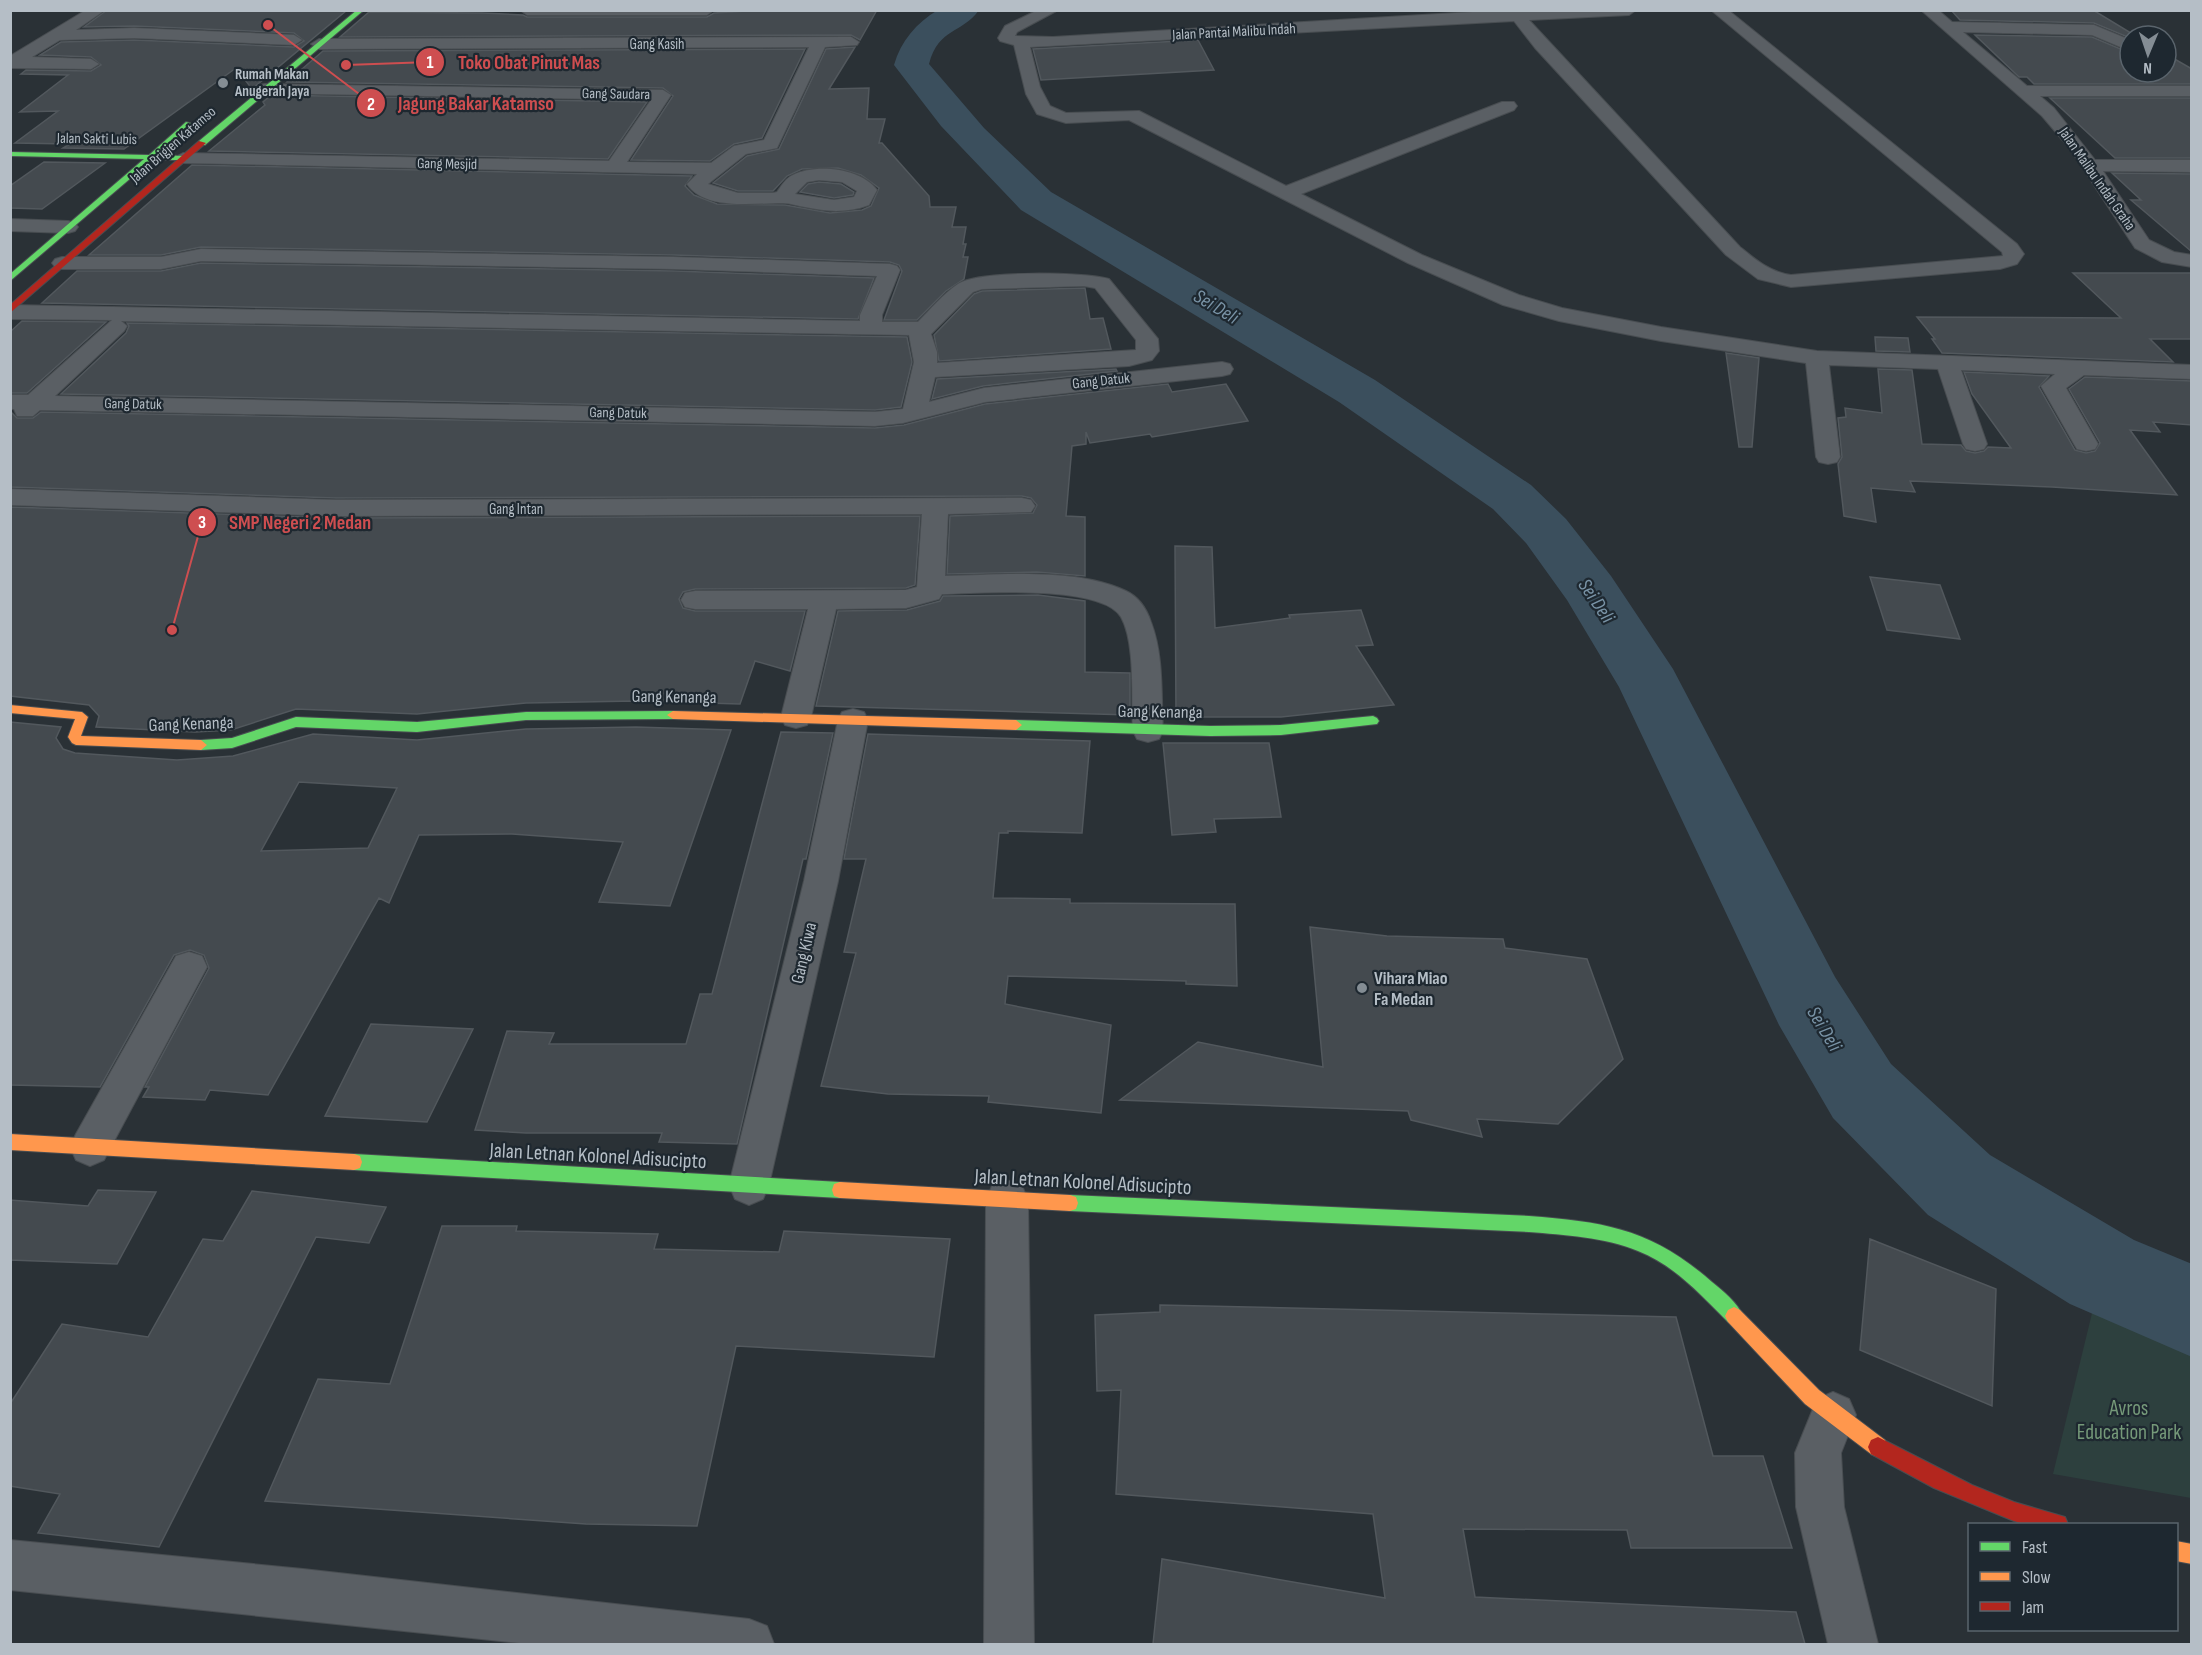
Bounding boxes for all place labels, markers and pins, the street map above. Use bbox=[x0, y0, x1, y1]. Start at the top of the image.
callout: Toko Obat Pinut Mas bbox=[415, 43, 612, 81]
place label: Rumah Makan Anugerah Jaya bbox=[234, 65, 309, 101]
marker: Rumah Makan Anugerah Jaya bbox=[216, 76, 230, 90]
callout: Jagung Bakar Katamso bbox=[356, 84, 566, 122]
callout: SMP Negeri 2 Medan bbox=[187, 503, 383, 541]
place label: Vihara Miao Fa Medan bbox=[1374, 968, 1448, 1010]
marker: Vihara Miao Fa Medan bbox=[1355, 981, 1369, 995]

